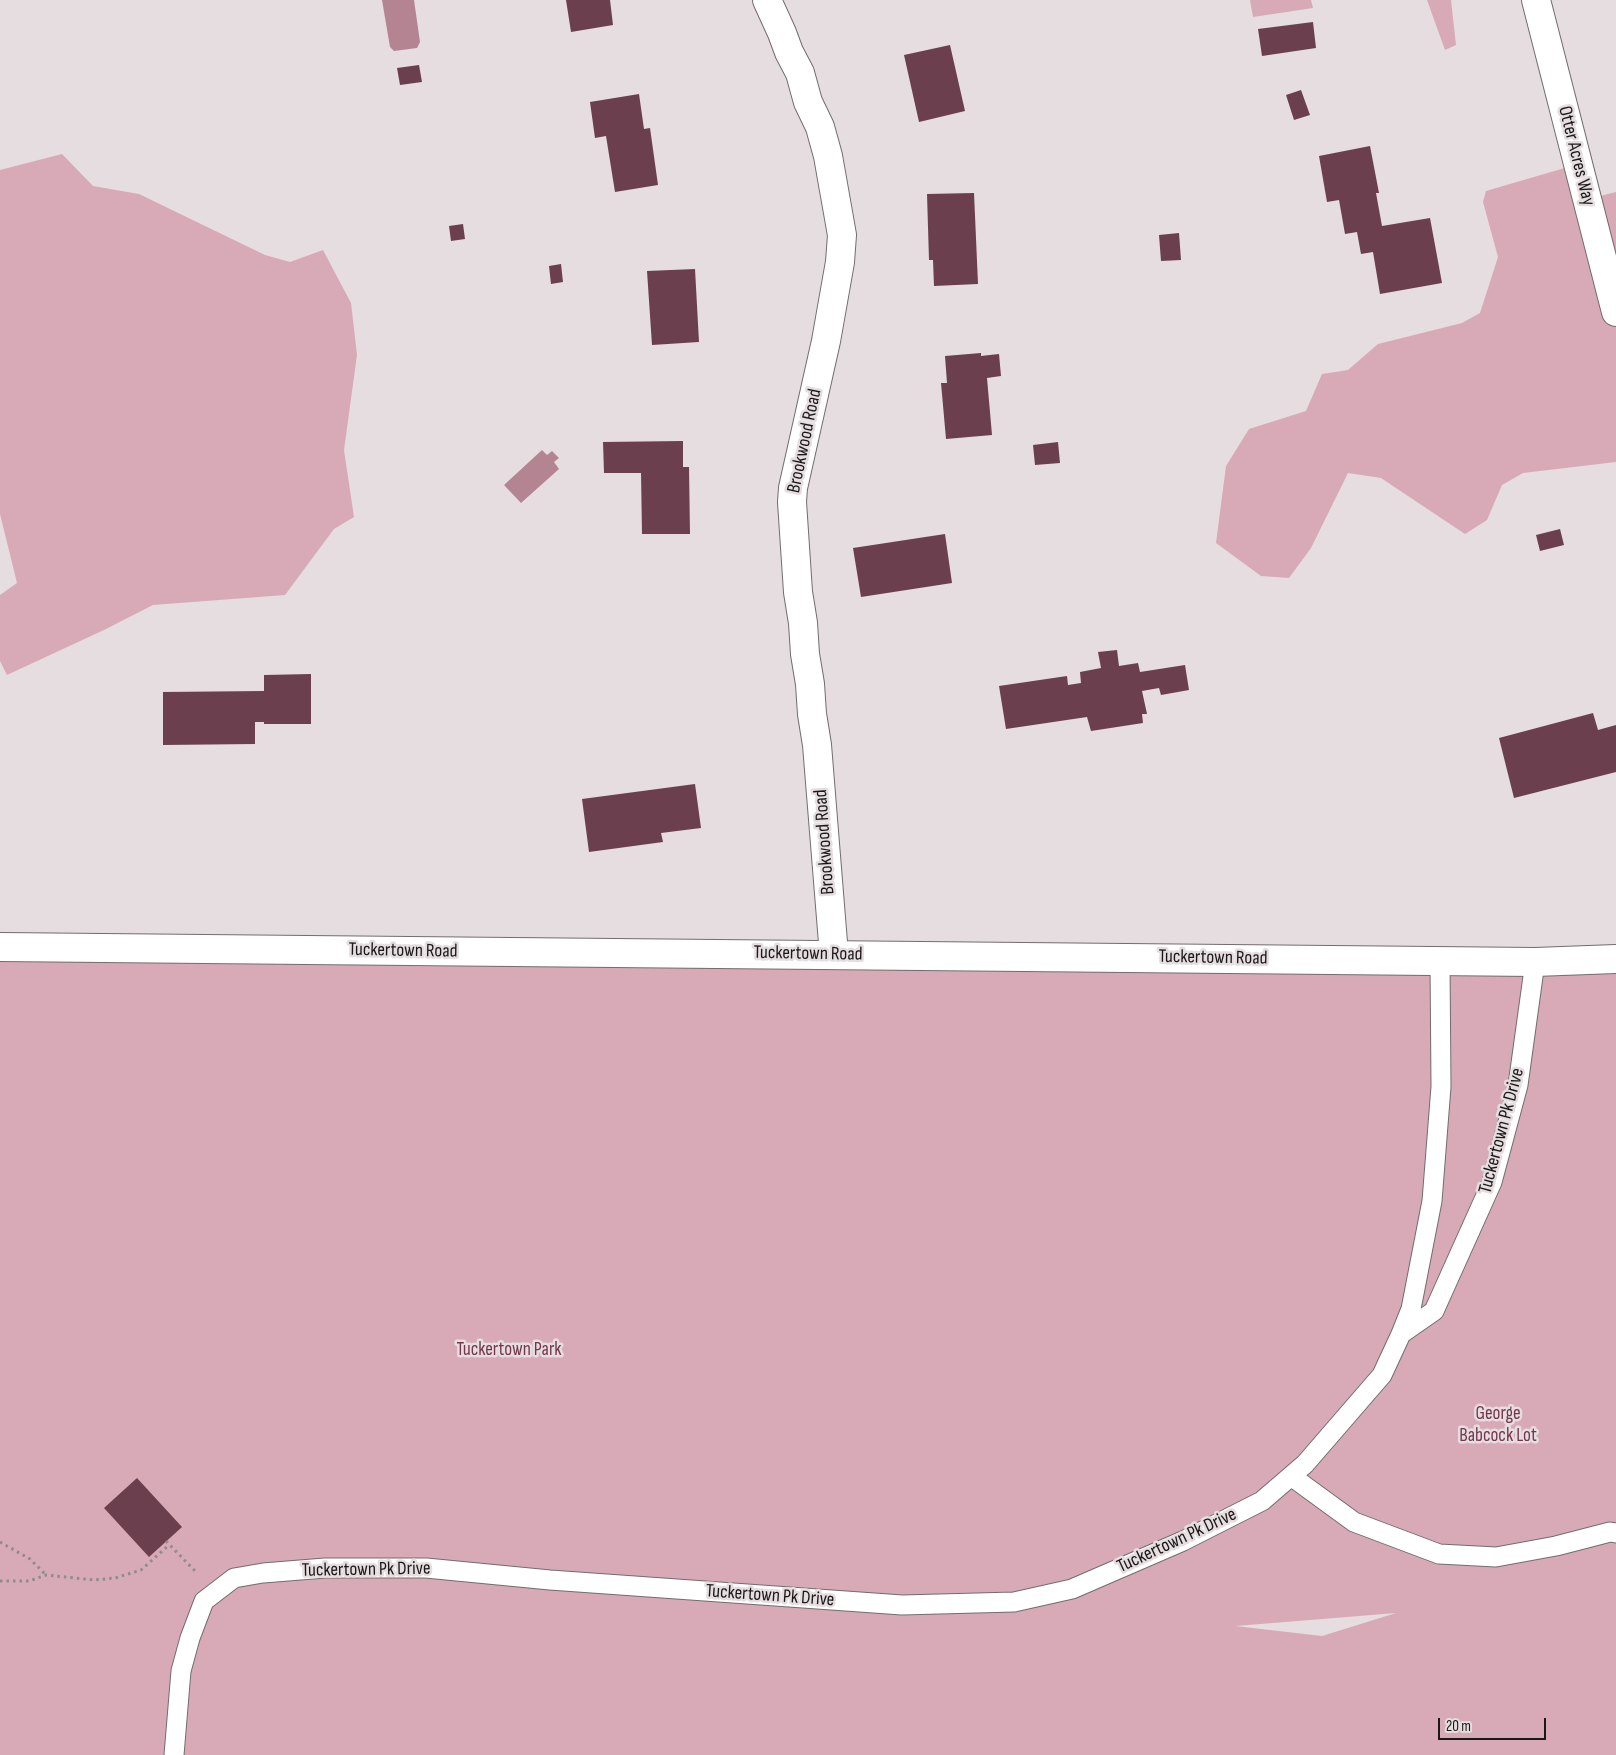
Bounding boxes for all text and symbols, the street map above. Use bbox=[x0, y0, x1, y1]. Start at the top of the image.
street label: Otter Acres Way bbox=[1553, 104, 1599, 208]
street label: Brookwood Road bbox=[783, 387, 827, 495]
street label: Brookwood Road bbox=[810, 789, 840, 895]
street label: Tuckertown Road bbox=[348, 939, 458, 963]
street label: Tuckertown Road bbox=[753, 942, 863, 966]
street label: Tuckertown Road bbox=[1158, 946, 1268, 970]
street label: Tuckertown Pk Drive bbox=[1474, 1066, 1530, 1196]
park label: Tuckertown Park bbox=[456, 1339, 562, 1361]
park label: George Babcock Lot bbox=[1459, 1403, 1537, 1447]
street label: Tuckertown Pk Drive bbox=[1114, 1503, 1240, 1579]
street label: Tuckertown Pk Drive bbox=[301, 1557, 431, 1583]
street label: Tuckertown Pk Drive bbox=[705, 1580, 835, 1612]
scale bar bbox=[1441, 1708, 1548, 1740]
text: 20 m bbox=[1446, 1717, 1471, 1736]

